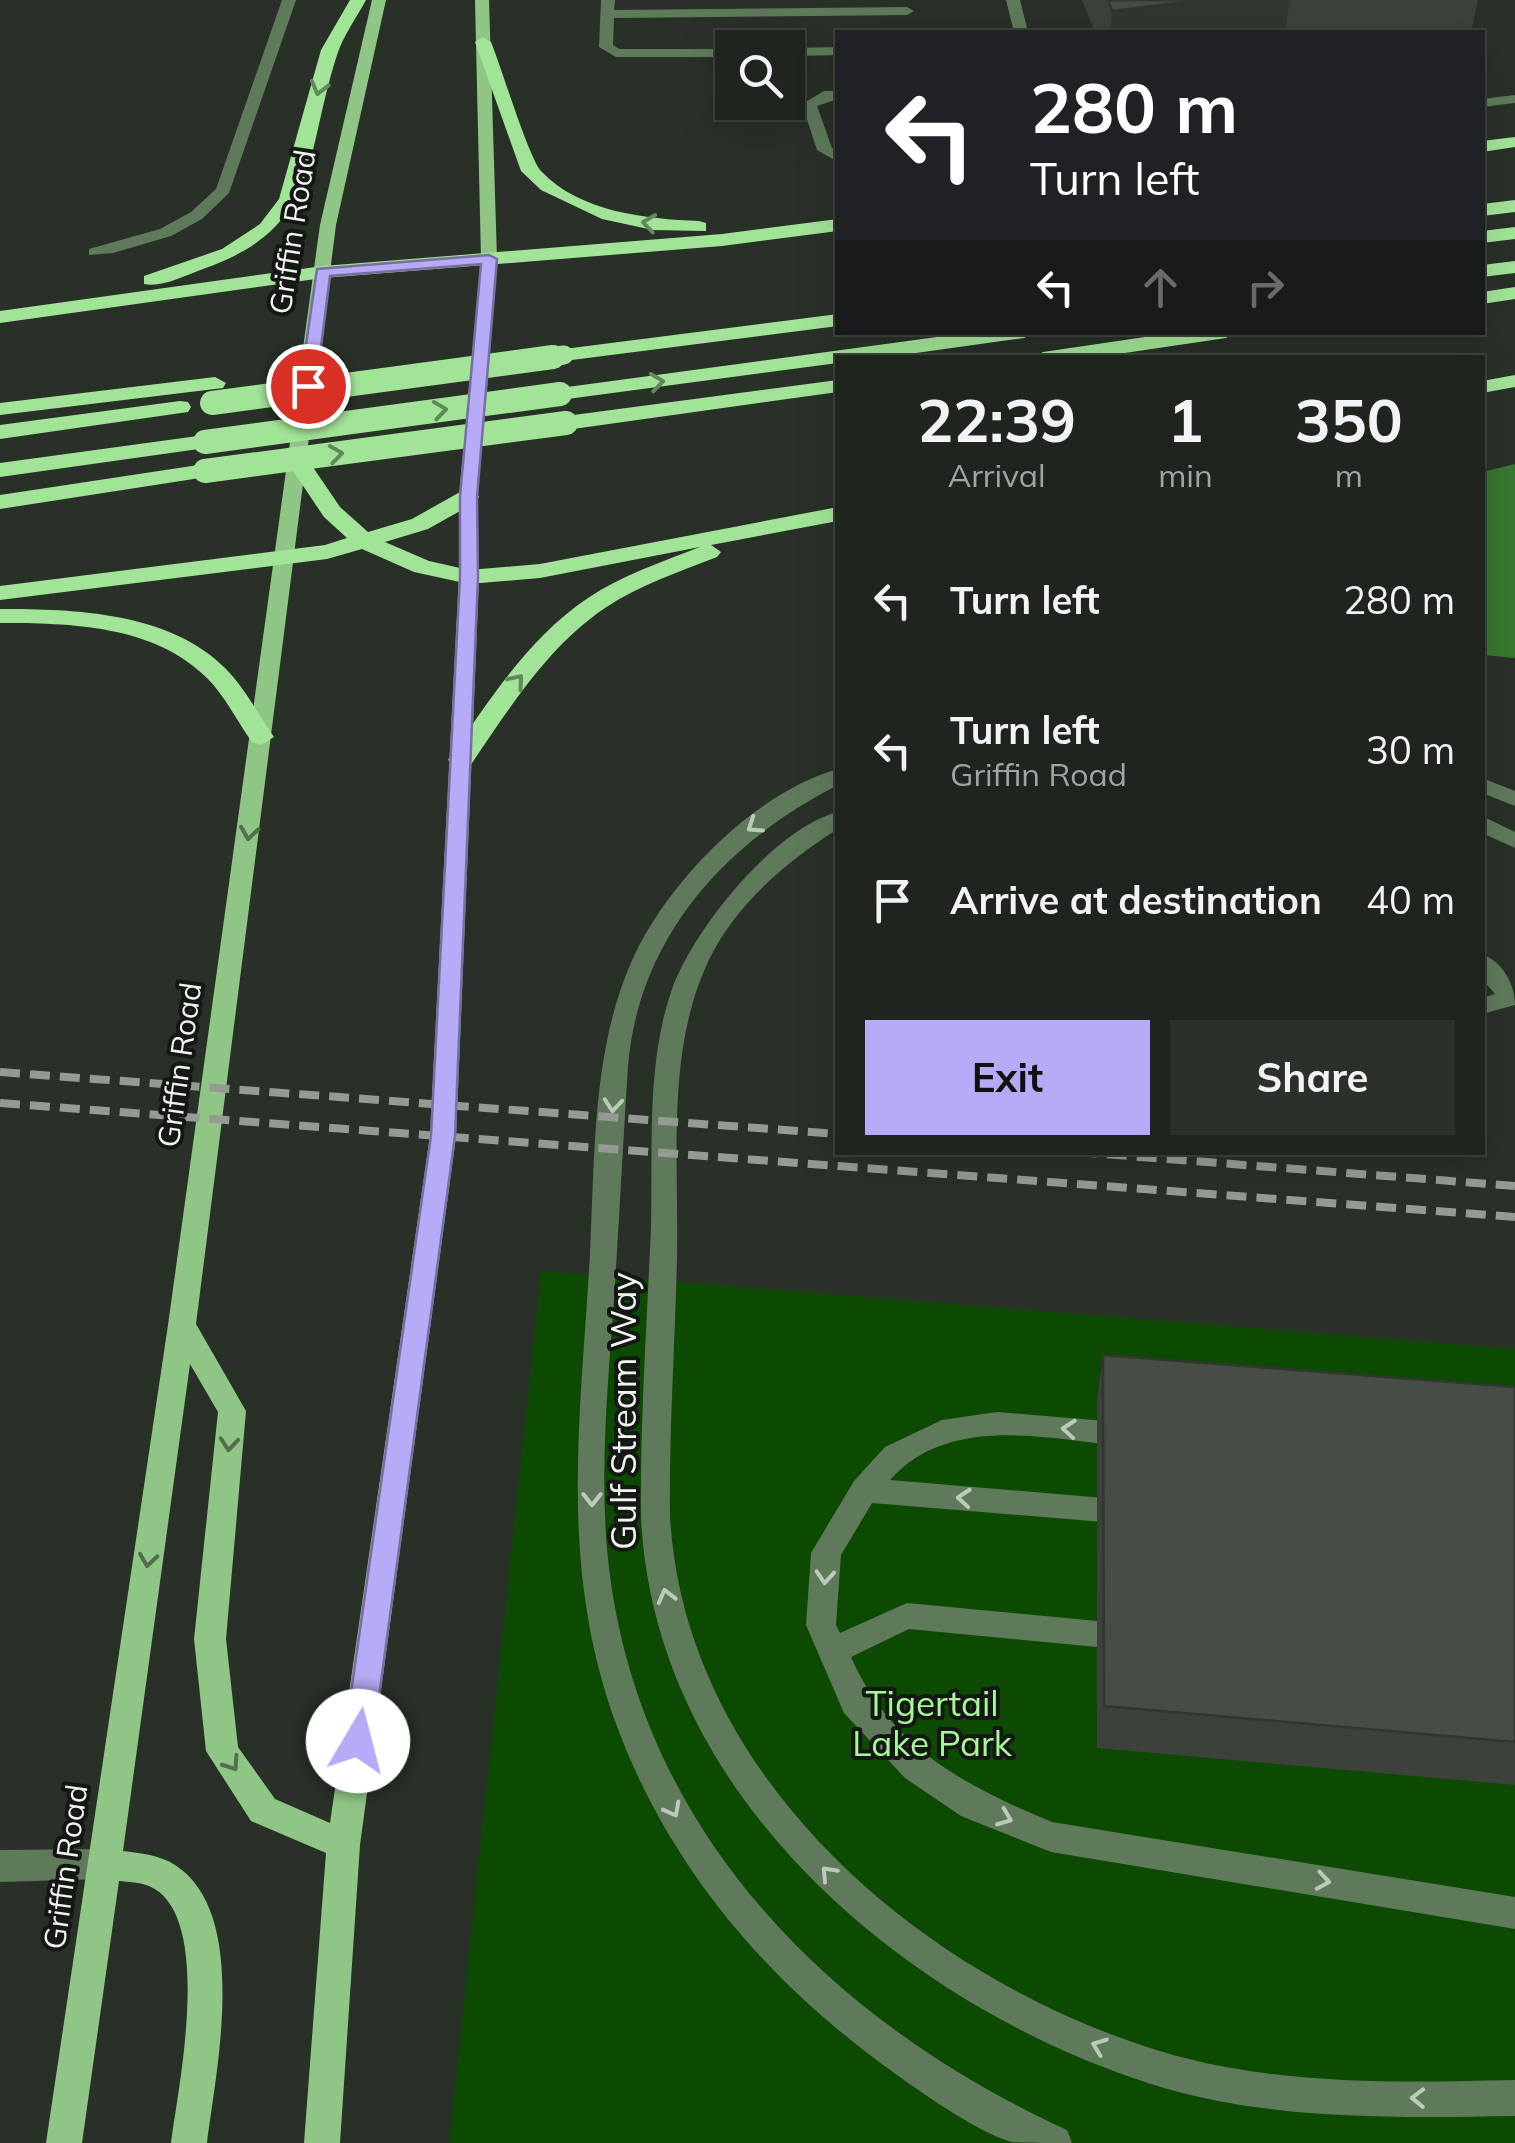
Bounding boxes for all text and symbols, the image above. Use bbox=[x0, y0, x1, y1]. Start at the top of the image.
map controls bbox=[715, 30, 805, 120]
button: search bbox=[715, 30, 805, 120]
text: 280 m bbox=[1030, 63, 1238, 151]
icon: left bbox=[865, 70, 995, 200]
one-way arrow bbox=[310, 79, 331, 96]
street label: Griffin Road bbox=[260, 147, 324, 317]
text: Turn left bbox=[1030, 150, 1199, 206]
one-way arrow bbox=[641, 213, 657, 234]
icon: left bbox=[1028, 260, 1083, 315]
icon: ahead bbox=[1133, 260, 1188, 315]
icon: right bbox=[1238, 260, 1293, 315]
pin bbox=[266, 344, 351, 429]
icon: arrive bbox=[281, 359, 336, 414]
one-way arrow bbox=[649, 372, 665, 393]
text: 22:39 bbox=[917, 382, 1076, 457]
text: 1 bbox=[1167, 382, 1203, 457]
text: 350 bbox=[1295, 382, 1403, 457]
one-way arrow bbox=[432, 401, 449, 422]
one-way arrow bbox=[328, 444, 344, 465]
text: Arrival bbox=[948, 455, 1046, 495]
text: min bbox=[1158, 455, 1213, 495]
text: m bbox=[1335, 455, 1363, 495]
icon: left bbox=[865, 573, 920, 628]
text: Turn left bbox=[950, 576, 1100, 624]
text: 280 m bbox=[1343, 576, 1455, 624]
one-way arrow bbox=[506, 675, 524, 693]
text: Turn left bbox=[950, 706, 1100, 754]
icon: left bbox=[865, 723, 920, 778]
text: 30 m bbox=[1366, 726, 1455, 774]
text: Griffin Road bbox=[950, 754, 1127, 794]
one-way arrow bbox=[746, 814, 765, 832]
one-way arrow bbox=[239, 825, 260, 842]
icon: arrive bbox=[865, 873, 920, 928]
text: Arrive at destination bbox=[950, 876, 1322, 924]
text: 40 m bbox=[1366, 876, 1455, 924]
street label: Griffin Road bbox=[149, 980, 209, 1150]
button: Exit bbox=[865, 1020, 1150, 1135]
button: Share bbox=[1170, 1020, 1455, 1135]
one-way arrow bbox=[602, 1097, 624, 1113]
street label: Gulf Stream Way bbox=[601, 1272, 645, 1550]
one-way arrow bbox=[1061, 1419, 1077, 1441]
one-way arrow bbox=[218, 1436, 240, 1452]
one-way arrow bbox=[956, 1488, 972, 1510]
one-way arrow bbox=[581, 1492, 603, 1508]
one-way arrow bbox=[139, 1551, 160, 1568]
one-way arrow bbox=[814, 1569, 836, 1585]
one-way arrow bbox=[657, 1588, 678, 1605]
park label: Tigertail Lake Park bbox=[852, 1681, 1013, 1765]
position arrow bbox=[306, 1689, 410, 1793]
one-way arrow bbox=[219, 1754, 238, 1772]
street label: Griffin Road bbox=[35, 1782, 95, 1952]
one-way arrow bbox=[661, 1799, 680, 1818]
one-way arrow bbox=[995, 1807, 1013, 1827]
one-way arrow bbox=[822, 1866, 840, 1885]
one-way arrow bbox=[1314, 1870, 1331, 1891]
one-way arrow bbox=[1091, 2038, 1109, 2058]
one-way arrow bbox=[1409, 2087, 1424, 2109]

